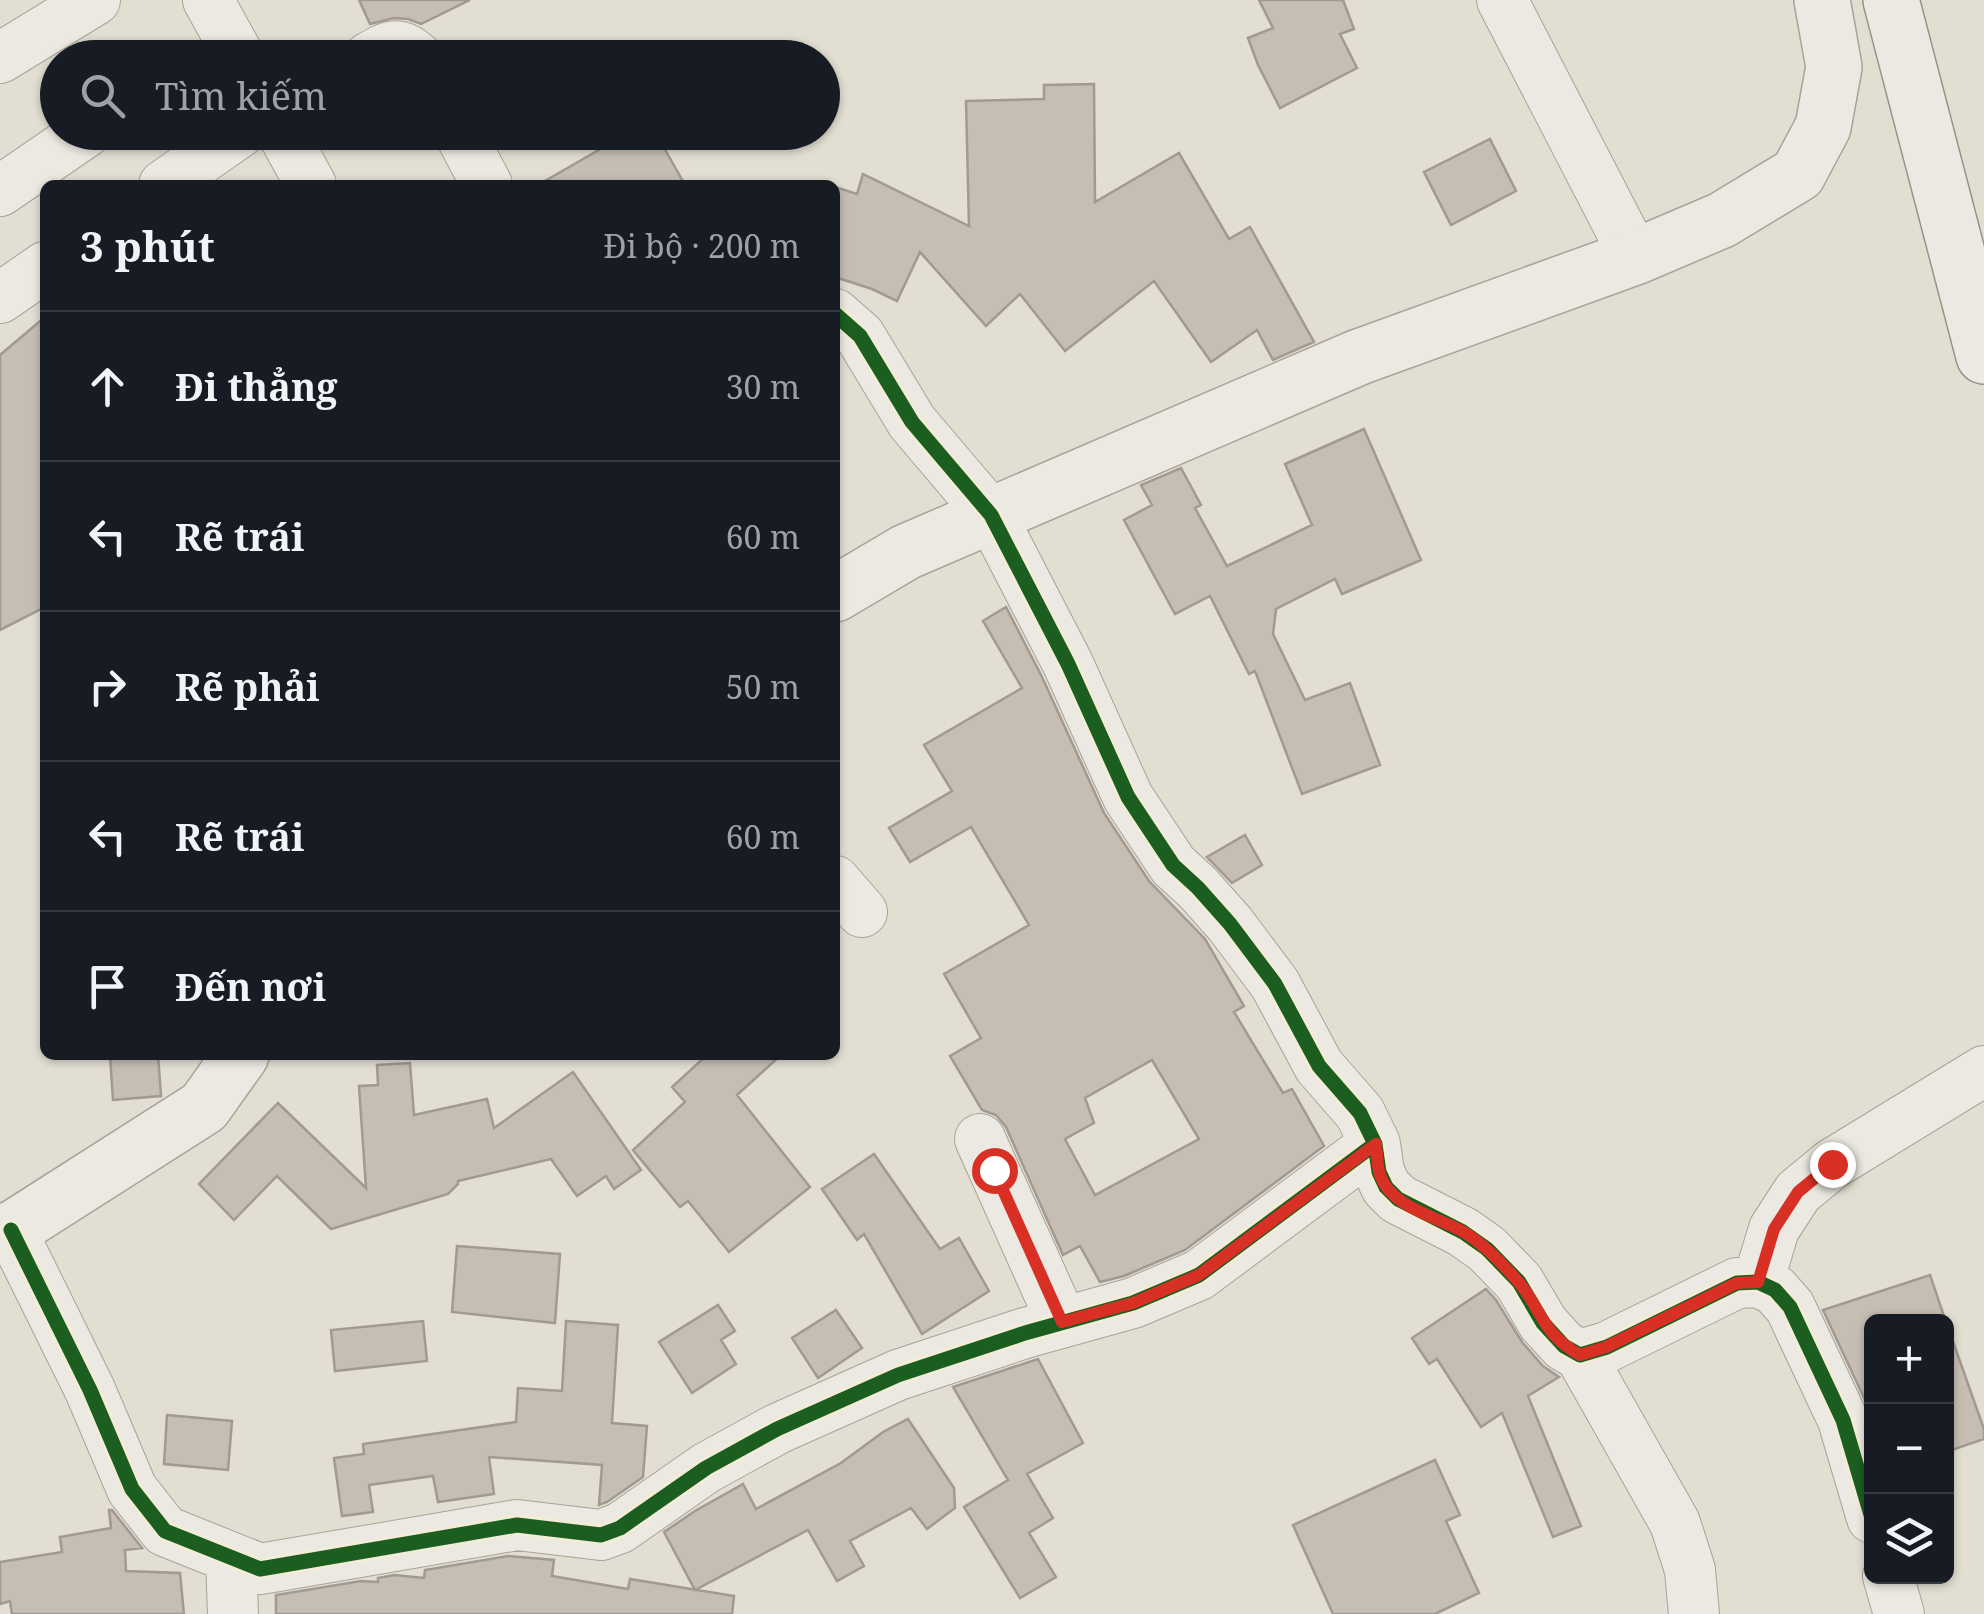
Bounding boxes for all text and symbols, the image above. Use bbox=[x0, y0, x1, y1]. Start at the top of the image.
search box bbox=[40, 40, 840, 150]
icon: search bbox=[75, 68, 130, 123]
text: Tìm kiếm bbox=[155, 69, 327, 121]
text: 3 phút bbox=[80, 217, 215, 274]
text: Đi bộ · 200 m bbox=[603, 224, 800, 267]
icon: ahead bbox=[80, 359, 135, 414]
text: Đi thẳng bbox=[175, 360, 338, 412]
text: 30 m bbox=[726, 365, 800, 408]
icon: left bbox=[80, 509, 135, 564]
text: Rẽ trái bbox=[175, 510, 304, 562]
text: 60 m bbox=[726, 515, 800, 558]
icon: right bbox=[80, 659, 135, 714]
text: Rẽ phải bbox=[175, 660, 320, 712]
text: 50 m bbox=[726, 665, 800, 708]
icon: left bbox=[80, 809, 135, 864]
text: Rẽ trái bbox=[175, 810, 304, 862]
text: 60 m bbox=[726, 815, 800, 858]
icon: arrive bbox=[80, 959, 135, 1014]
text: Đến nơi bbox=[175, 960, 326, 1012]
route end bbox=[1810, 1142, 1856, 1188]
route start bbox=[972, 1148, 1018, 1194]
map controls bbox=[1864, 1314, 1954, 1584]
button: + bbox=[1864, 1314, 1954, 1404]
button: − bbox=[1864, 1404, 1954, 1494]
button: layers bbox=[1864, 1494, 1954, 1584]

